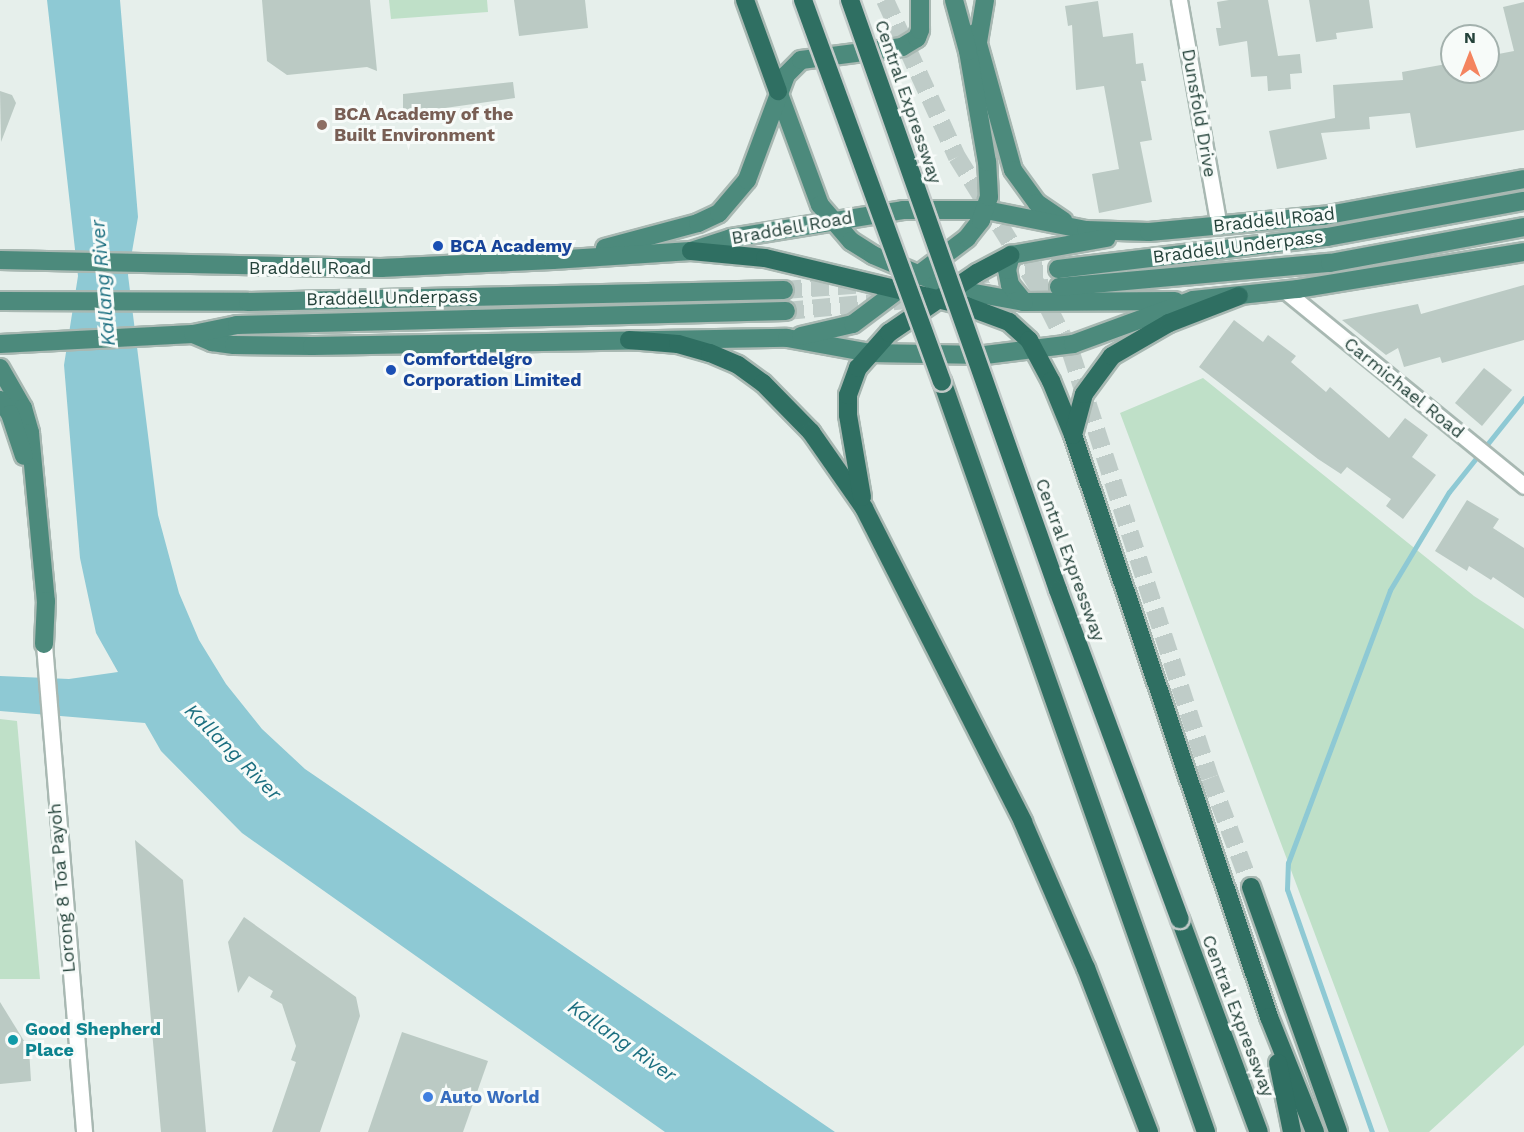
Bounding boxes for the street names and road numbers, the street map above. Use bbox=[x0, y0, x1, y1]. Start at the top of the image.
street label: Central Expressway bbox=[870, 17, 946, 187]
street label: Dunsfold Drive bbox=[1177, 47, 1221, 179]
street label: Braddell Road bbox=[1212, 203, 1336, 237]
street label: Braddell Road bbox=[730, 207, 854, 249]
street label: Braddell Underpass bbox=[1151, 226, 1325, 268]
street label: Braddell Road bbox=[248, 257, 372, 279]
street label: Braddell Underpass bbox=[306, 286, 478, 310]
street label: Carmichael Road bbox=[1339, 333, 1469, 443]
street label: Central Expressway bbox=[1030, 475, 1110, 645]
street label: Lorong 8 Toa Payoh bbox=[44, 802, 80, 974]
street label: Central Expressway bbox=[1197, 932, 1279, 1100]

